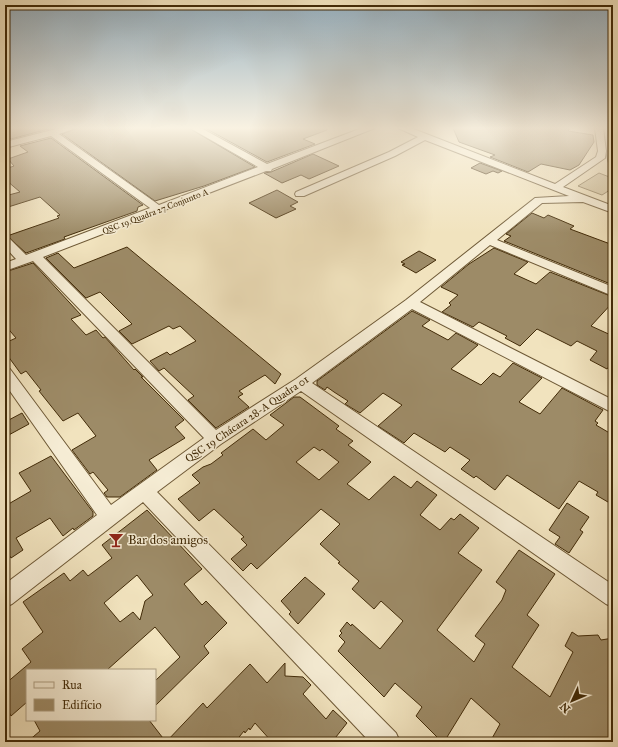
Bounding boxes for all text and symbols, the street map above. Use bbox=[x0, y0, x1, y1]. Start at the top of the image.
street label: QSC 19 Quadra 27 Conjunto A bbox=[100, 186, 210, 236]
street label: QSC 19 Chácara 28-A Quadra 01 bbox=[183, 373, 311, 465]
bar icon: Bar dos amigos bbox=[107, 531, 125, 549]
place label: Bar dos amigos bbox=[128, 532, 208, 548]
legend bbox=[26, 669, 156, 721]
text: Rua bbox=[62, 678, 83, 692]
north arrow bbox=[552, 681, 592, 721]
text: Edifício bbox=[62, 698, 102, 712]
text: N bbox=[557, 699, 573, 715]

